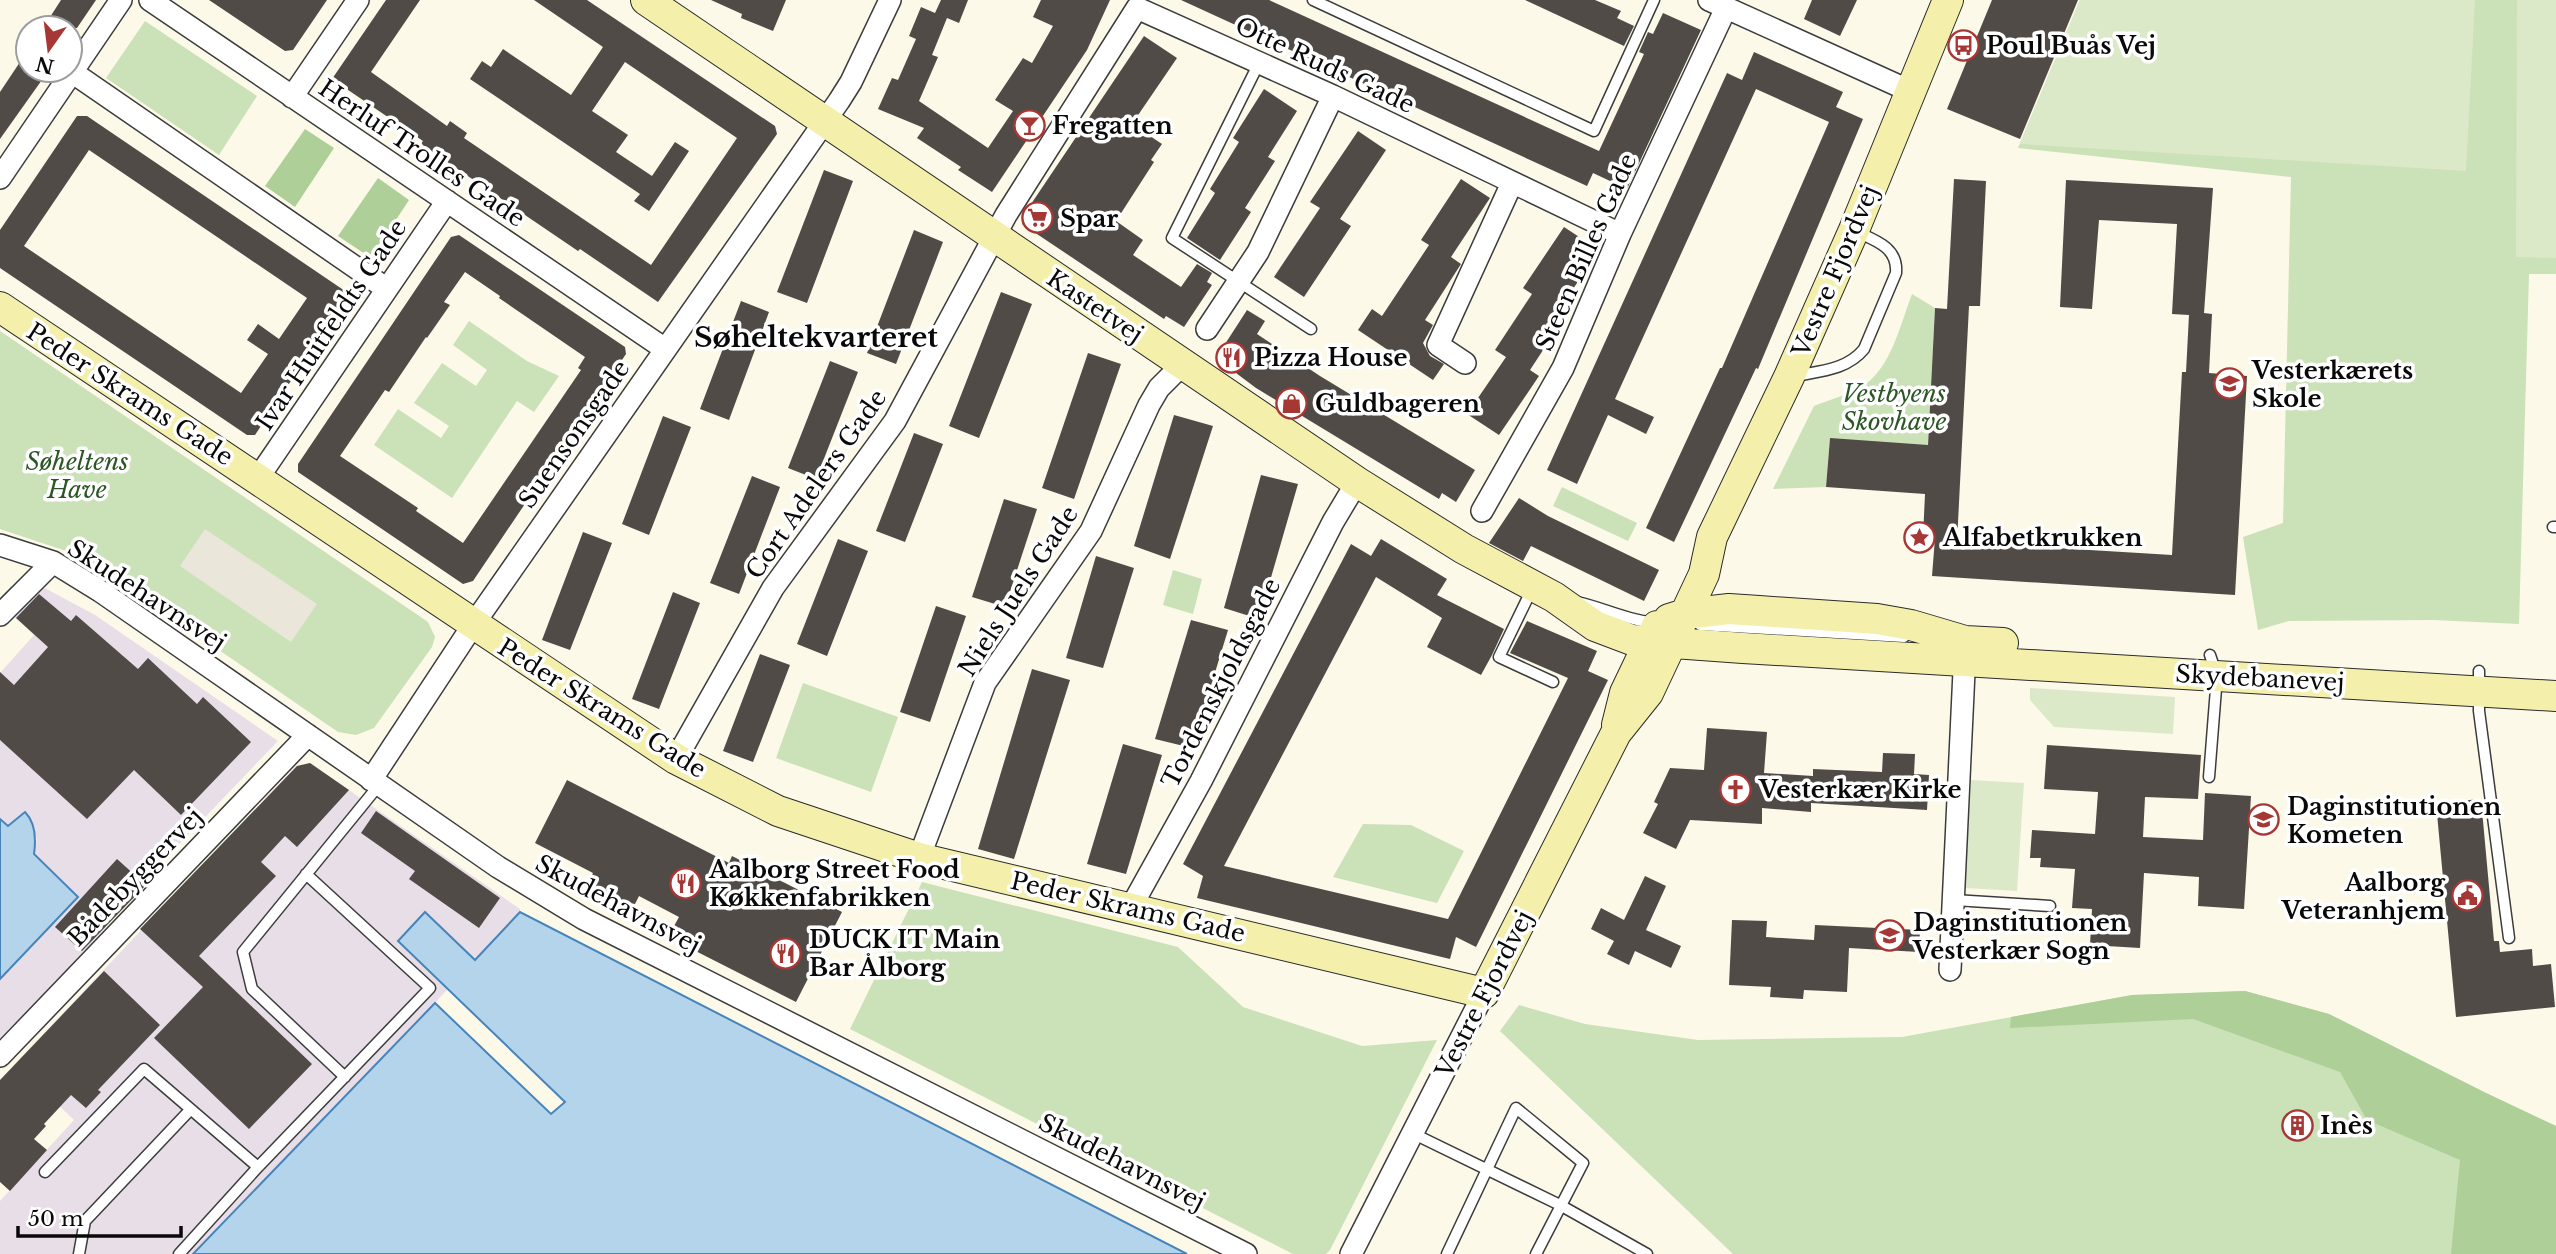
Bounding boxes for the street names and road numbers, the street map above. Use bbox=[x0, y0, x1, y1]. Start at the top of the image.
street label: Otte Ruds Gade bbox=[1231, 11, 1419, 119]
street label: Herluf Trolles Gade bbox=[313, 73, 531, 233]
street label: Steen Billes Gade bbox=[1529, 149, 1643, 355]
street label: Vestre Fjordvej bbox=[1785, 181, 1884, 362]
street label: Ivar Huitfeldts Gade bbox=[250, 214, 412, 436]
street label: Kastetvej bbox=[1041, 263, 1149, 349]
street label: Peder Skrams Gade bbox=[22, 317, 238, 471]
street label: Suensonsgade bbox=[512, 355, 636, 513]
street label: Cort Adelers Gade bbox=[740, 384, 892, 584]
street label: Niels Juels Gade bbox=[952, 500, 1084, 682]
street label: Skudehavnsvej bbox=[63, 533, 231, 657]
street label: Tordenskjoldsgade bbox=[1156, 573, 1286, 793]
street label: Peder Skrams Gade bbox=[493, 632, 711, 784]
street label: Skydebanevej bbox=[2175, 659, 2345, 697]
street label: Bådebyggervej bbox=[62, 802, 208, 952]
street label: Skudehavnsvej bbox=[531, 848, 705, 960]
street label: Peder Skrams Gade bbox=[1008, 866, 1248, 948]
street label: Vestre Fjordvej bbox=[1429, 906, 1539, 1083]
street label: Skudehavnsvej bbox=[1034, 1108, 1210, 1216]

